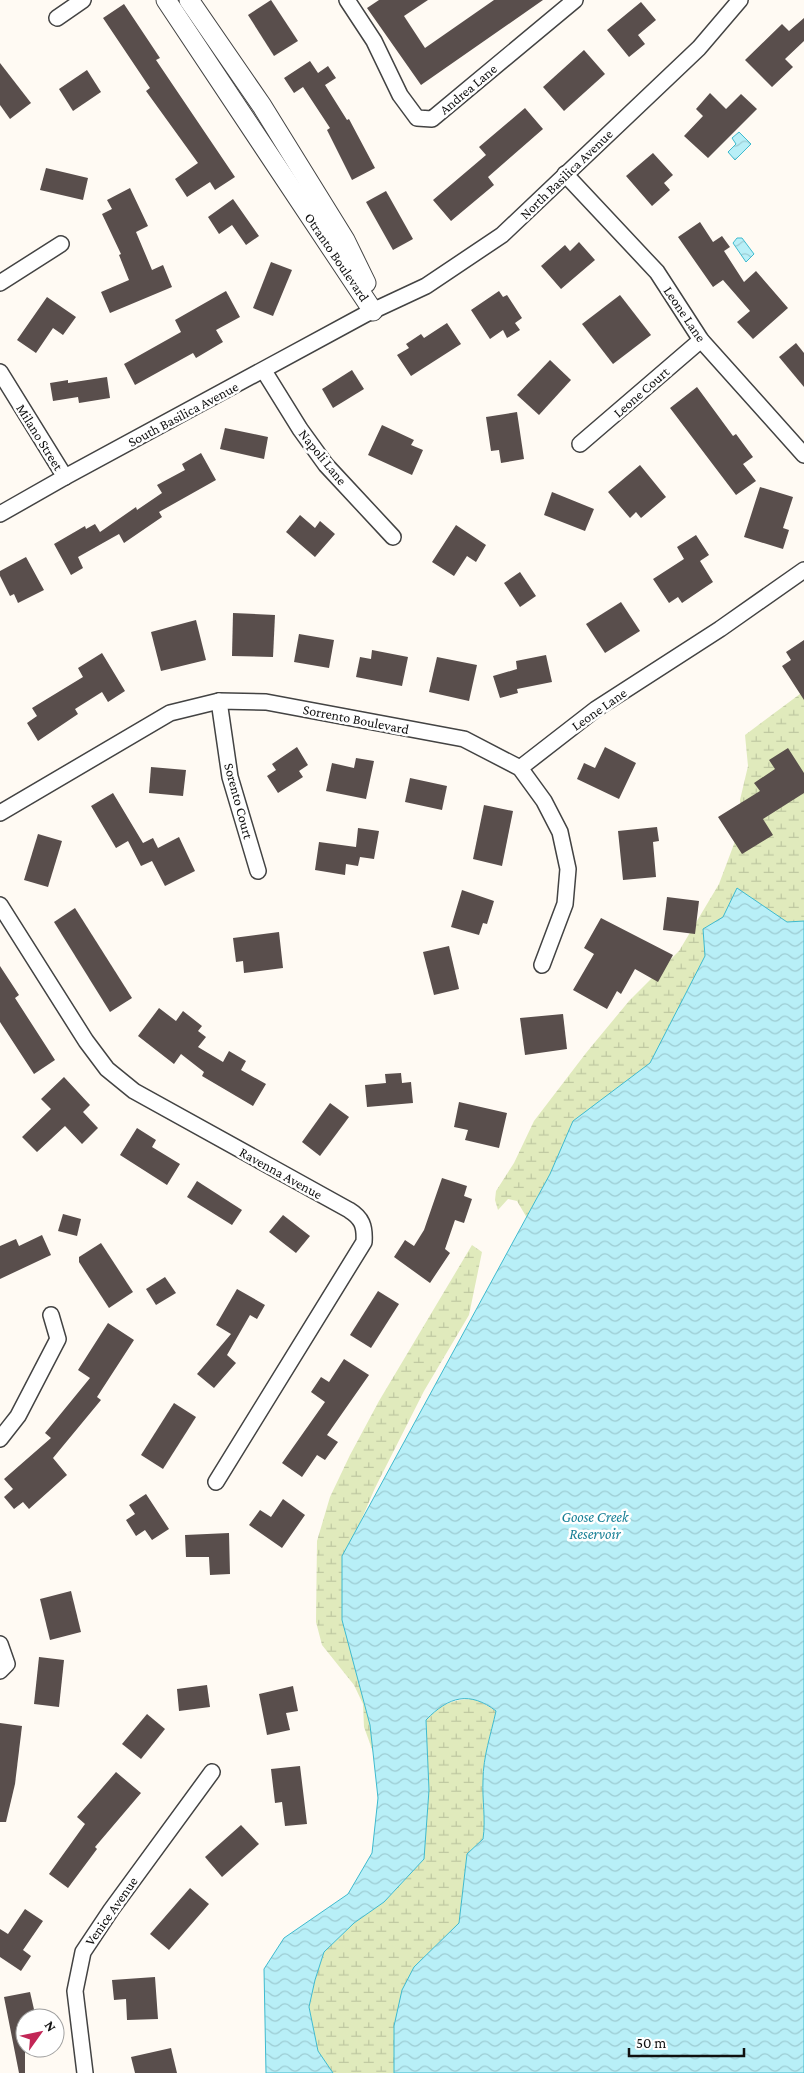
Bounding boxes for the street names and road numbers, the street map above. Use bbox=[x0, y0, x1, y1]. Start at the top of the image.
street label: Andrea Lane bbox=[436, 60, 500, 118]
street label: North Basilica Avenue bbox=[516, 126, 616, 222]
street label: Otranto Boulevard bbox=[301, 210, 373, 305]
street label: Leone Lane bbox=[661, 283, 709, 345]
street label: Leone Court bbox=[610, 363, 672, 421]
street label: South Basilica Avenue bbox=[125, 378, 241, 450]
street label: Milano Street bbox=[13, 401, 67, 473]
street label: Napoli Lane bbox=[296, 426, 350, 488]
street label: Leone Lane bbox=[568, 684, 630, 734]
street label: Sorrento Boulevard bbox=[302, 701, 411, 737]
street label: Sorento Court bbox=[221, 761, 257, 841]
street label: Ravenna Avenue bbox=[237, 1144, 325, 1202]
street label: Venice Avenue bbox=[81, 1873, 141, 1949]

